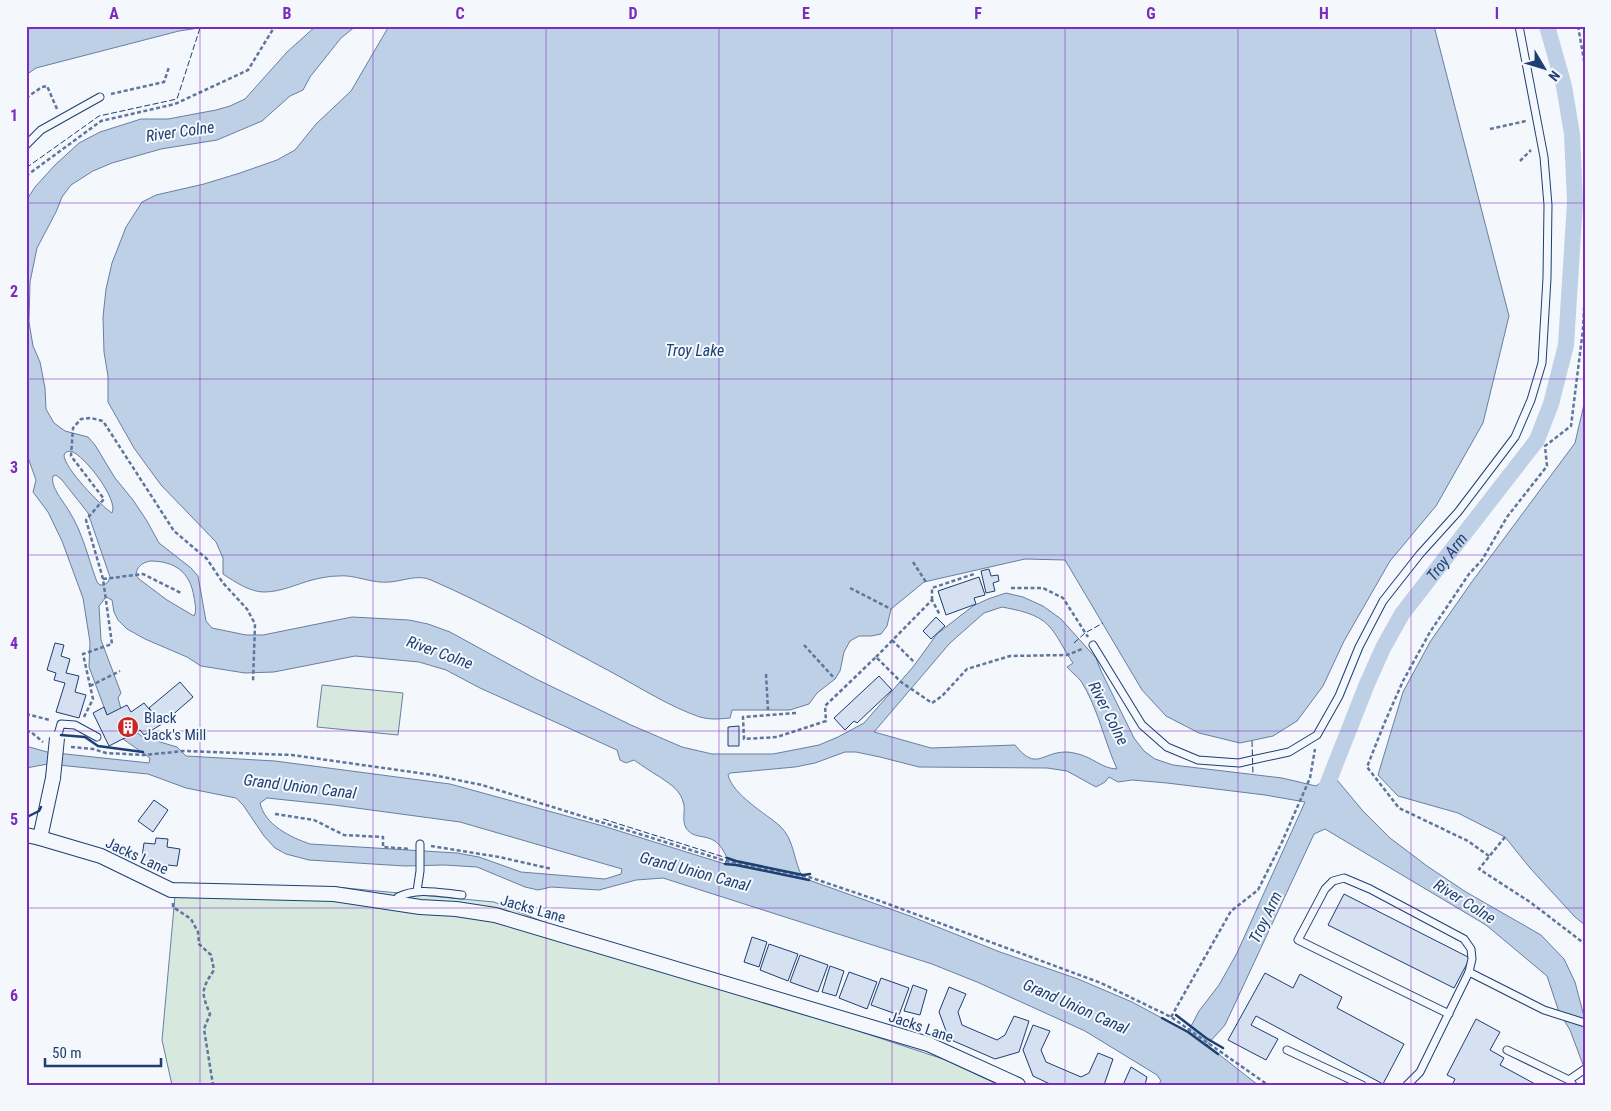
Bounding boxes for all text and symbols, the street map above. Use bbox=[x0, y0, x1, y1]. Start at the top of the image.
text: A bbox=[109, 4, 119, 23]
text: B bbox=[283, 4, 292, 23]
text: C bbox=[455, 4, 465, 23]
text: D bbox=[628, 4, 638, 23]
text: E bbox=[802, 4, 810, 23]
text: F bbox=[974, 4, 982, 23]
text: G bbox=[1146, 4, 1156, 23]
text: H bbox=[1319, 4, 1329, 23]
text: I bbox=[1495, 4, 1499, 23]
north arrow bbox=[1518, 42, 1568, 92]
text: N bbox=[1545, 68, 1563, 84]
text: 1 bbox=[10, 106, 18, 125]
water label: River Colne bbox=[145, 117, 216, 146]
text: 2 bbox=[10, 282, 18, 301]
water label: Troy Lake bbox=[666, 341, 724, 360]
text: 3 bbox=[10, 458, 18, 477]
water label: Troy Arm bbox=[1422, 529, 1471, 585]
water label: River Colne bbox=[404, 632, 475, 673]
text: 4 bbox=[10, 634, 18, 653]
water label: River Colne bbox=[1084, 678, 1133, 748]
place label: Black Jack's Mill bbox=[144, 709, 206, 744]
building icon: Black Jack's Mill bbox=[116, 715, 140, 739]
water label: Grand Union Canal bbox=[243, 770, 358, 803]
text: 5 bbox=[10, 810, 18, 829]
street label: Jacks Lane bbox=[103, 834, 171, 878]
water label: Grand Union Canal bbox=[638, 848, 753, 895]
water label: River Colne bbox=[1430, 875, 1499, 928]
water label: Troy Arm bbox=[1245, 888, 1286, 946]
street label: Jacks Lane bbox=[498, 891, 568, 927]
water label: Grand Union Canal bbox=[1020, 975, 1132, 1038]
text: 6 bbox=[10, 986, 18, 1005]
street label: Jacks Lane bbox=[886, 1008, 956, 1046]
scale bar bbox=[45, 1036, 161, 1068]
text: 50 m bbox=[52, 1044, 82, 1062]

